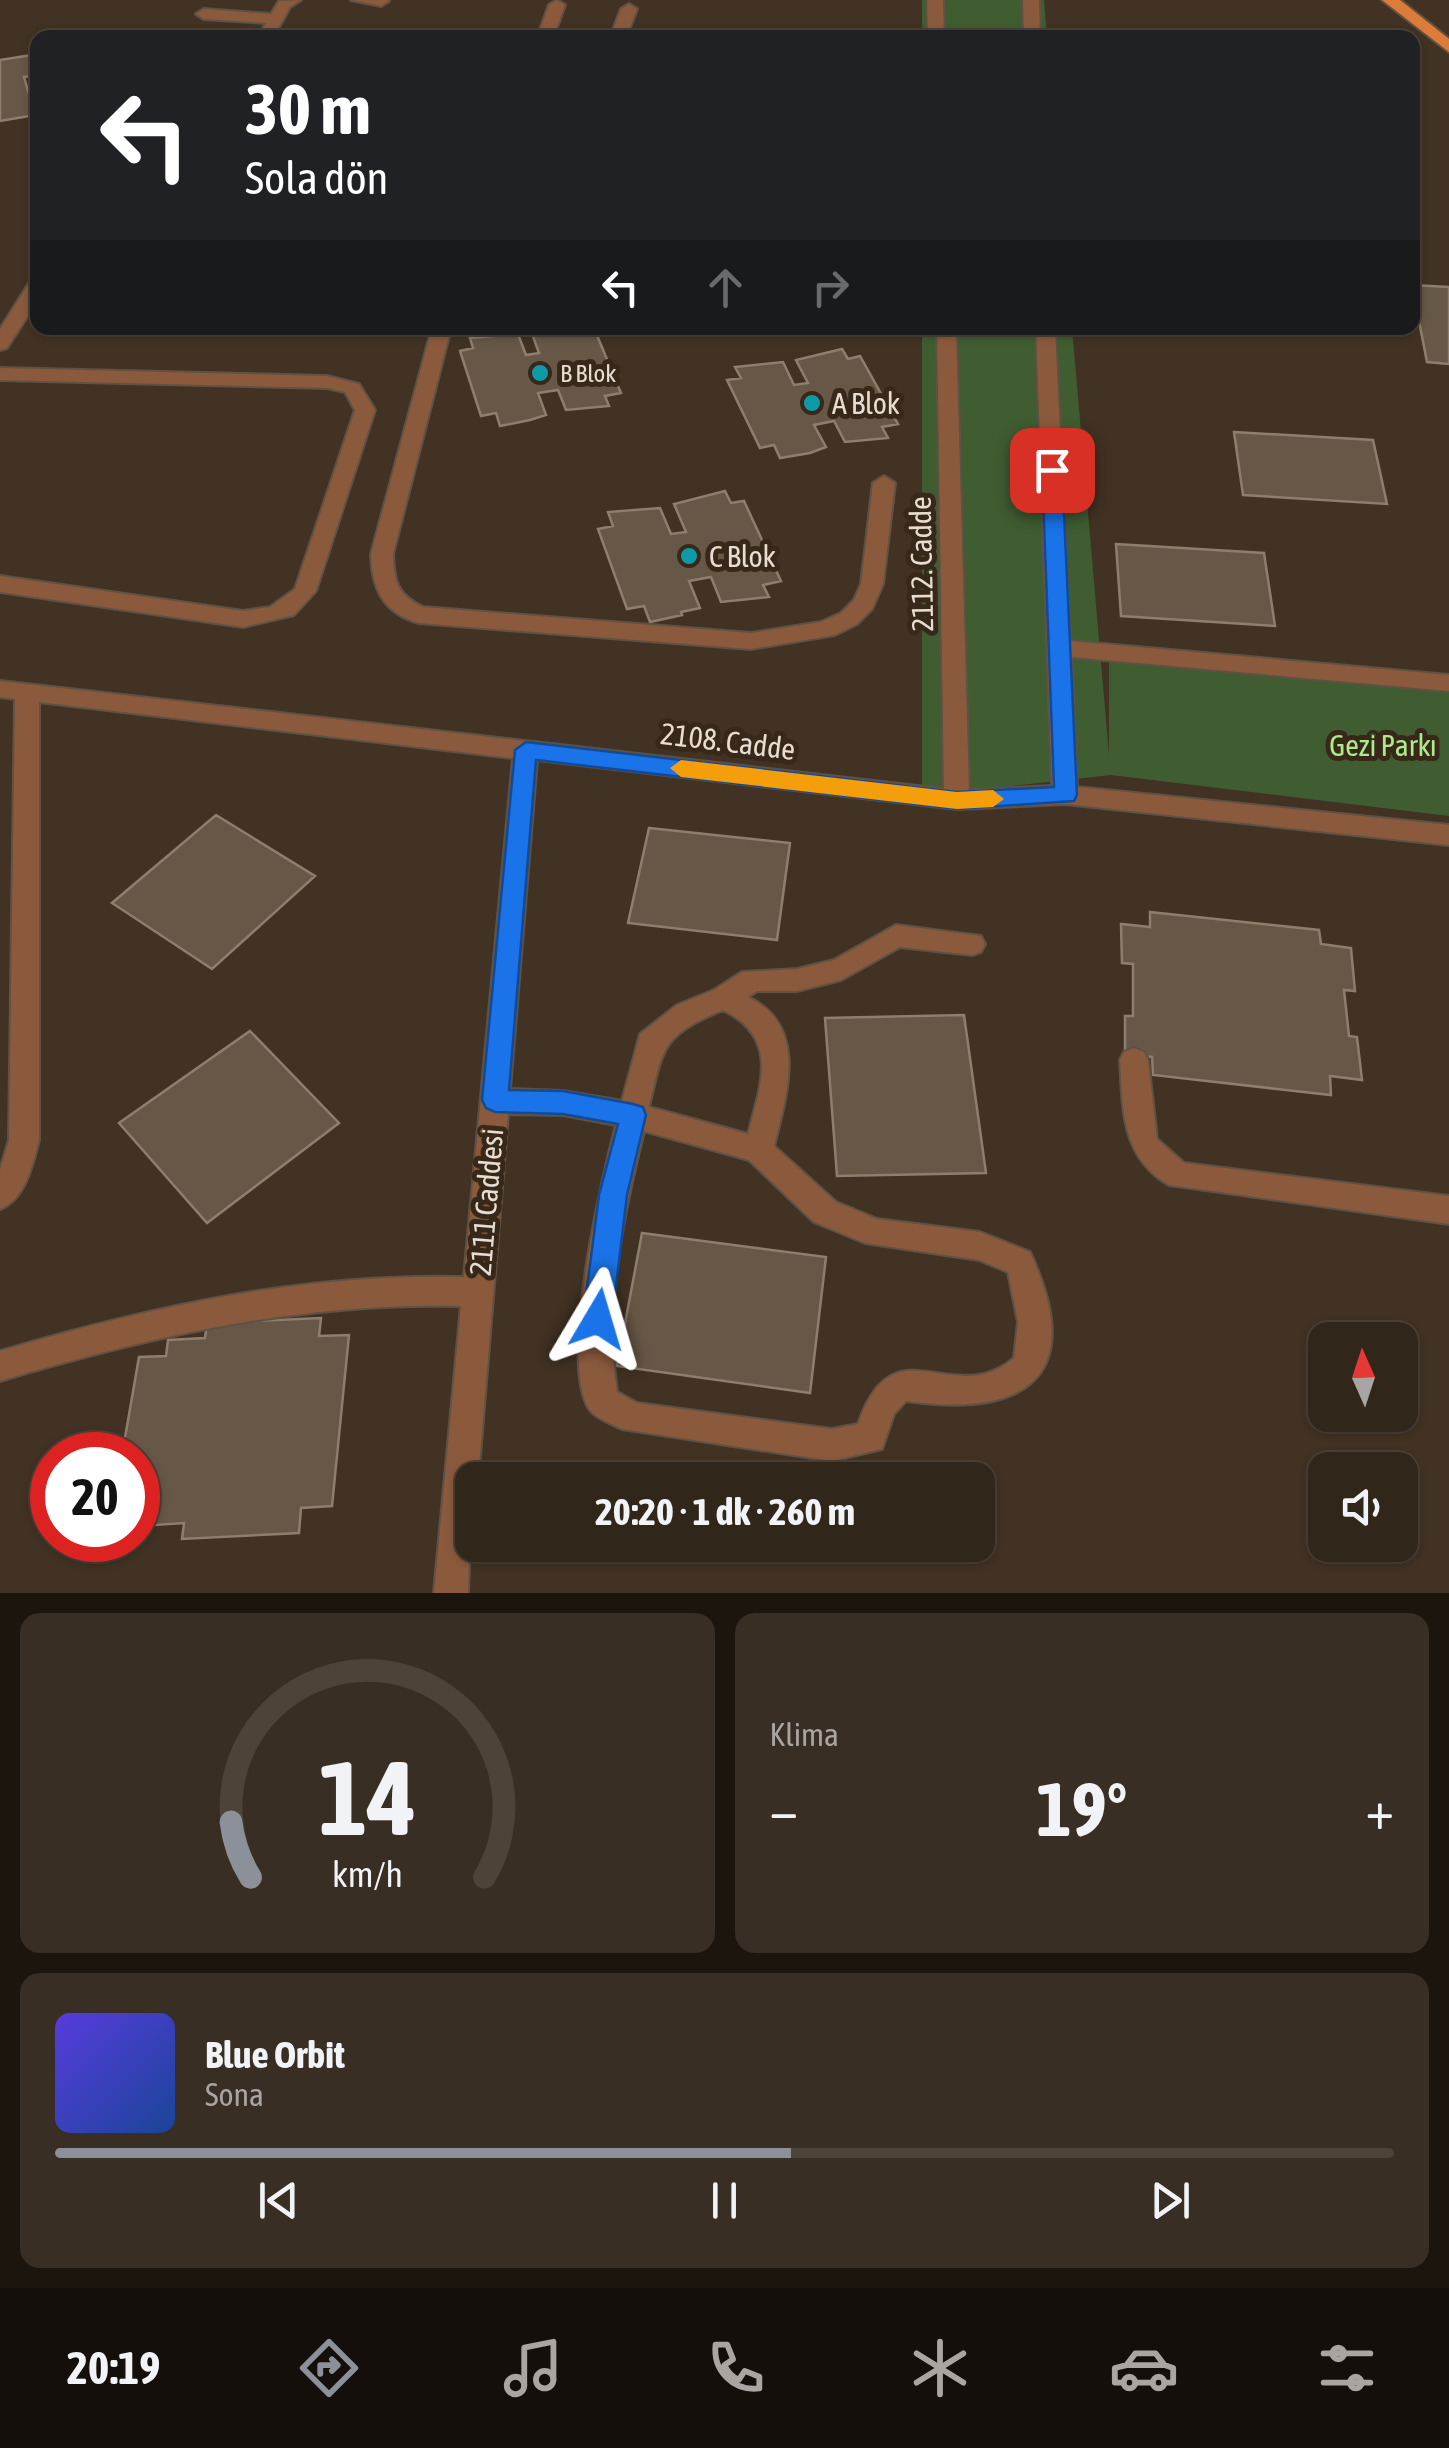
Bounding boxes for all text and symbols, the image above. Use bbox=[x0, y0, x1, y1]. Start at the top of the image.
text: 30 m bbox=[245, 69, 371, 149]
icon: left bbox=[80, 70, 210, 200]
text: Sola dön bbox=[245, 152, 388, 204]
icon: left bbox=[593, 260, 648, 315]
icon: ahead bbox=[698, 260, 753, 315]
icon: right bbox=[803, 260, 858, 315]
place label: B Blok bbox=[560, 359, 616, 387]
marker: B Blok bbox=[529, 362, 551, 384]
place label: A Blok bbox=[832, 386, 900, 420]
marker: A Blok bbox=[801, 392, 823, 414]
pin bbox=[1010, 428, 1095, 513]
icon: arrive bbox=[1025, 443, 1080, 498]
street label: 2112. Cadde bbox=[903, 496, 939, 632]
place label: C Blok bbox=[709, 539, 776, 573]
marker: C Blok bbox=[678, 545, 700, 567]
street label: 2108. Cadde bbox=[659, 716, 797, 766]
park label: Gezi Parkı bbox=[1329, 728, 1437, 762]
street label: 2111 Caddesi bbox=[463, 1127, 509, 1277]
position arrow bbox=[546, 1267, 650, 1371]
north arrow bbox=[1308, 1322, 1418, 1432]
map controls bbox=[1308, 1322, 1418, 1562]
speed limit sign: 20 bbox=[30, 1432, 160, 1562]
button: sound bbox=[1308, 1452, 1418, 1562]
text: 20:20 · 1 dk · 260 m bbox=[595, 1490, 855, 1533]
text: Klima bbox=[770, 1716, 839, 1753]
text: 14 bbox=[318, 1738, 416, 1857]
text: 19° bbox=[1036, 1766, 1127, 1852]
text: − bbox=[770, 1778, 798, 1841]
text: + bbox=[1365, 1778, 1394, 1841]
text: km/h bbox=[332, 1854, 403, 1895]
text: Blue Orbit bbox=[205, 2033, 345, 2076]
text: Sona bbox=[205, 2076, 264, 2113]
icon: previous bbox=[251, 2173, 306, 2228]
icon: pause bbox=[697, 2173, 752, 2228]
icon: next bbox=[1143, 2173, 1198, 2228]
icon: directions bbox=[294, 2333, 364, 2403]
icon: music bbox=[498, 2333, 568, 2403]
icon: phone bbox=[701, 2333, 771, 2403]
icon: climate bbox=[905, 2333, 975, 2403]
icon: car bbox=[1109, 2333, 1179, 2403]
icon: filters bbox=[1312, 2333, 1382, 2403]
text: 20:19 bbox=[67, 2342, 160, 2394]

